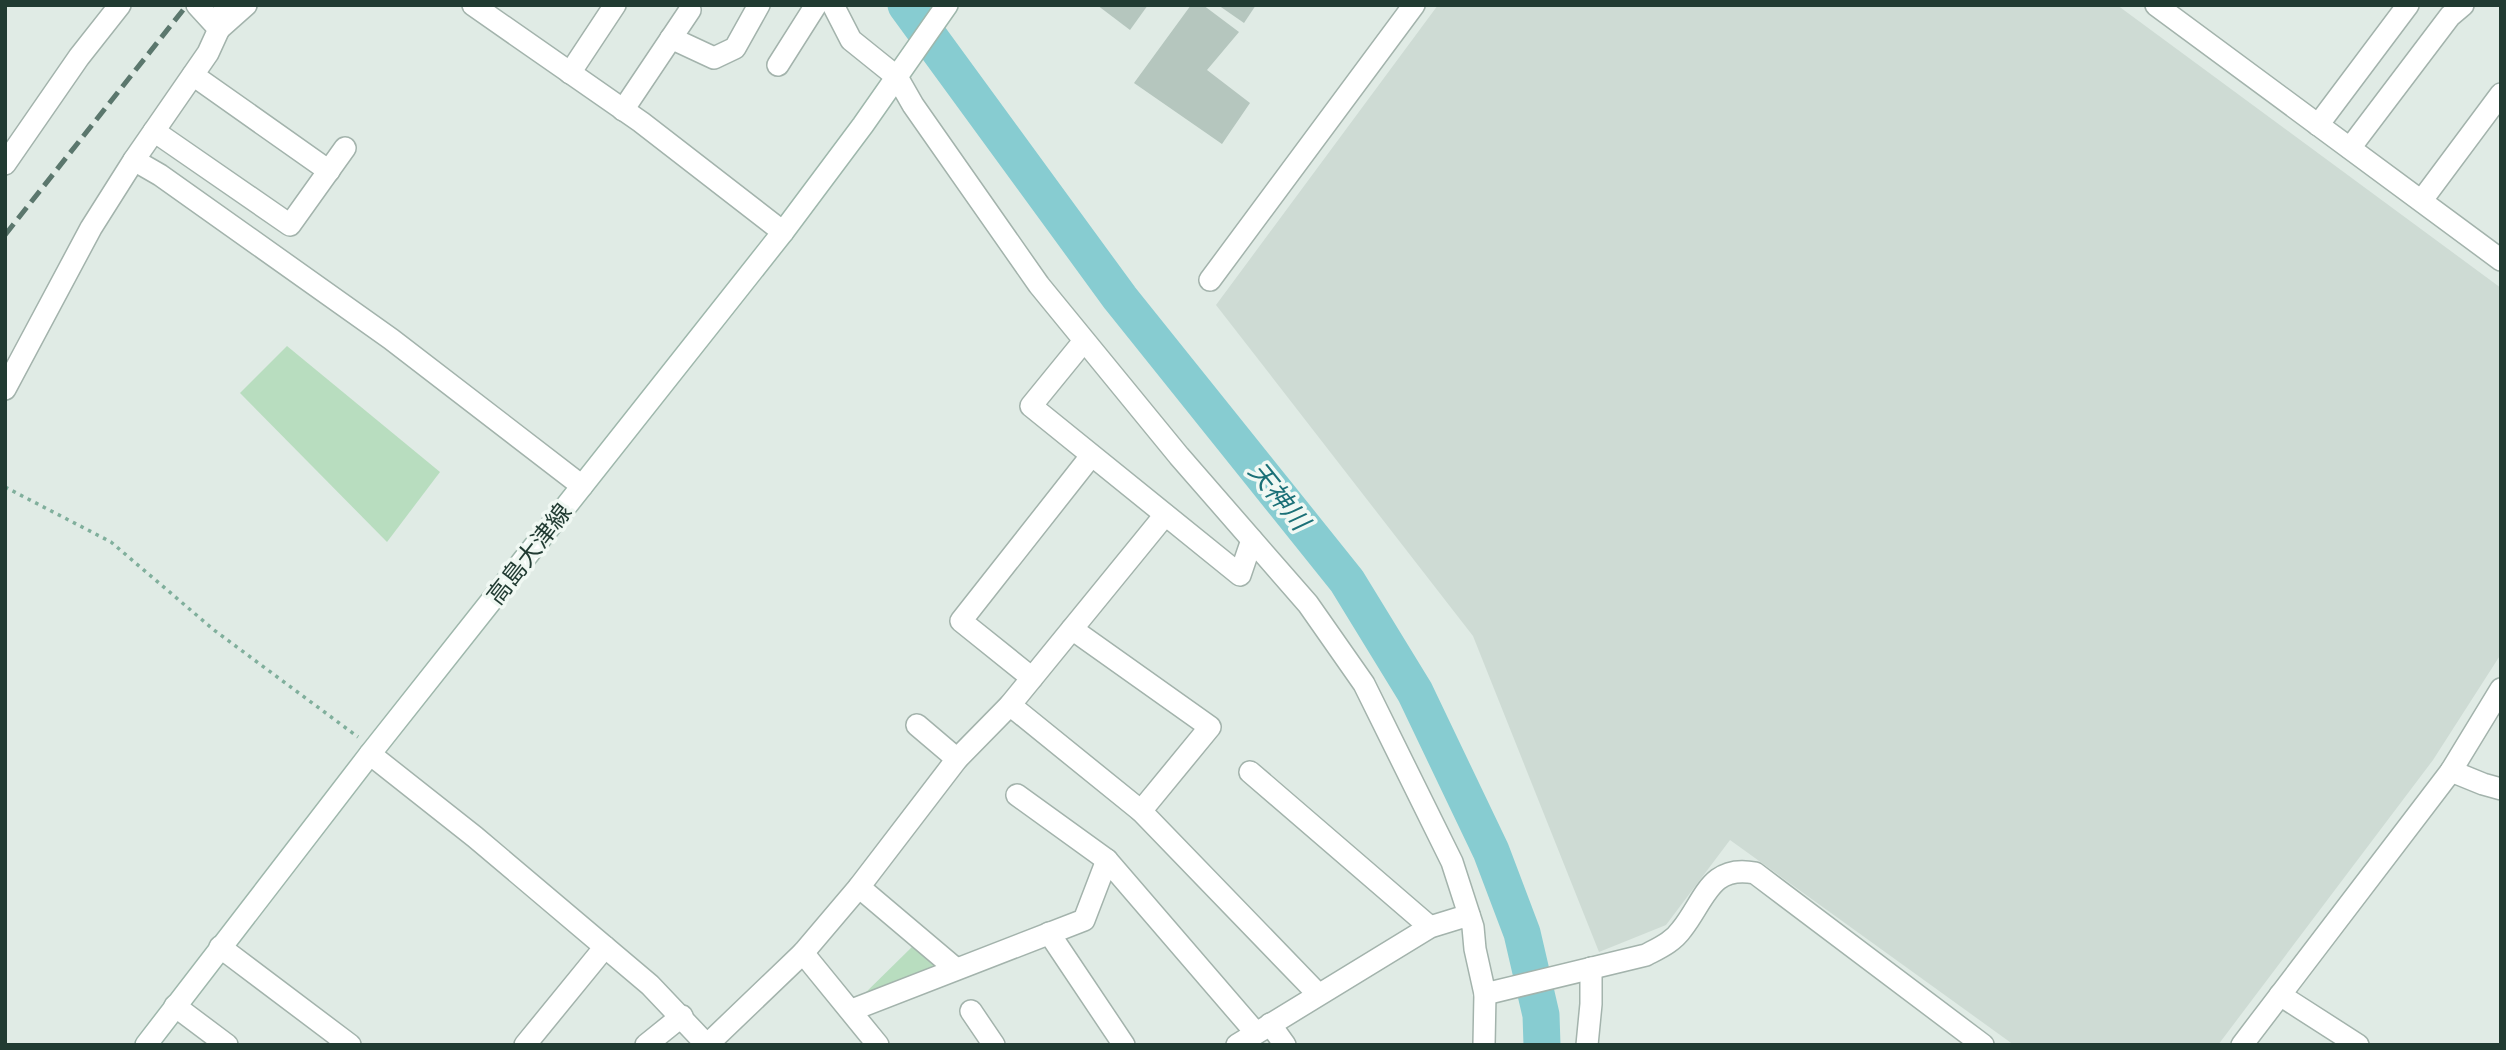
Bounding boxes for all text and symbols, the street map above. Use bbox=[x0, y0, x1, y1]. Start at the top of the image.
water label: 天神川 bbox=[1243, 456, 1317, 538]
street label: 高島大津線 bbox=[481, 498, 577, 610]

